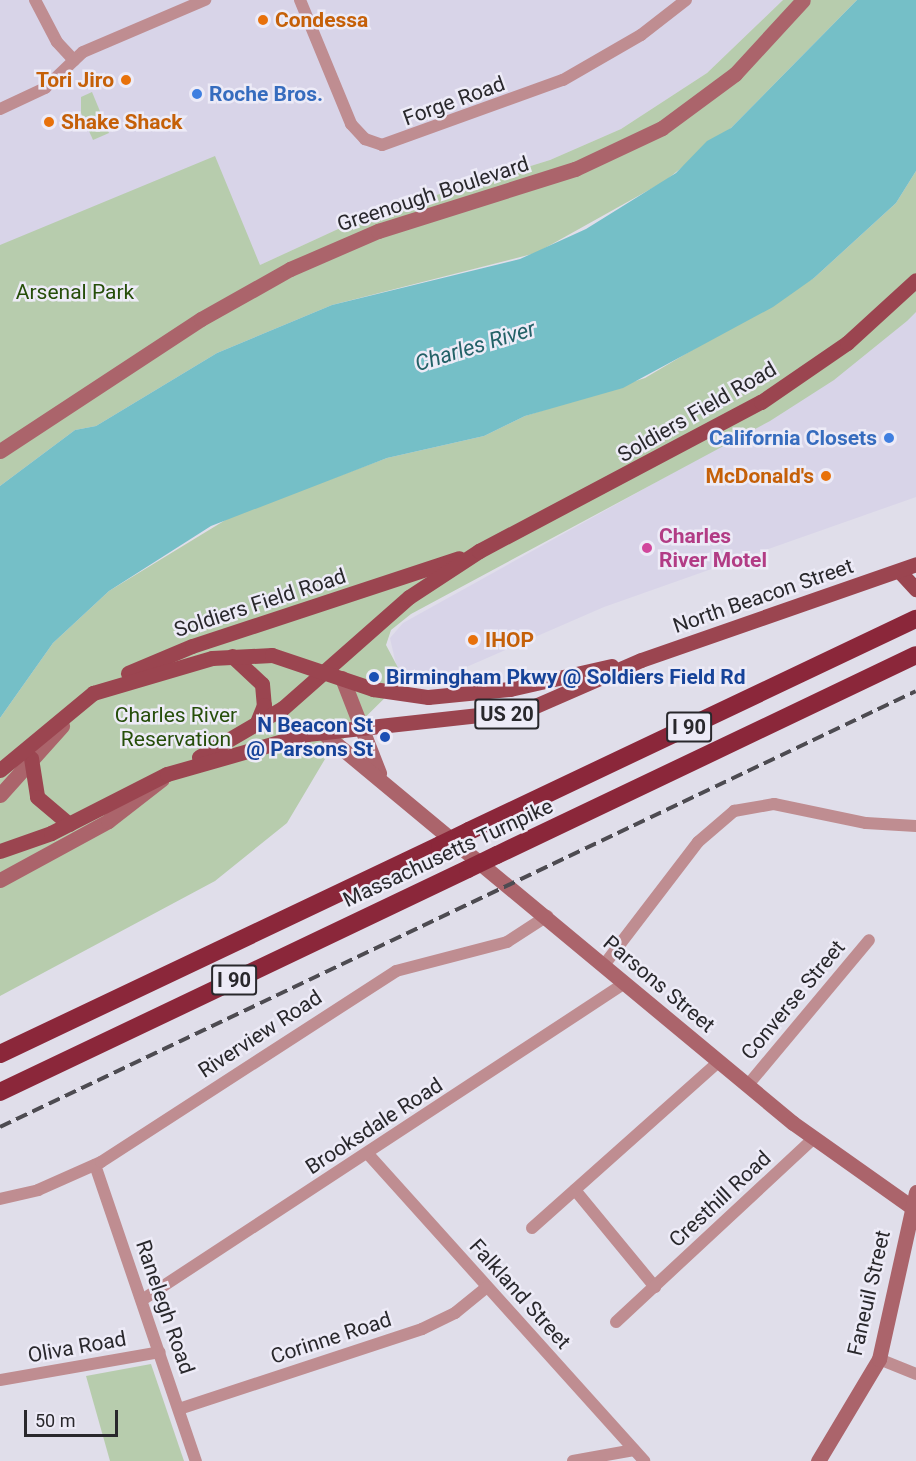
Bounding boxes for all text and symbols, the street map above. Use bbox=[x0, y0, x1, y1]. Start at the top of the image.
place label: Condessa bbox=[275, 7, 368, 33]
marker: Condessa bbox=[256, 13, 270, 27]
place label: Tori Jiro bbox=[36, 67, 114, 93]
street label: Forge Road bbox=[400, 71, 508, 131]
marker: Tori Jiro bbox=[119, 73, 133, 87]
place label: Roche Bros. bbox=[209, 81, 323, 107]
marker: Roche Bros. bbox=[190, 87, 204, 101]
place label: Shake Shack bbox=[61, 109, 183, 135]
marker: Shake Shack bbox=[42, 115, 56, 129]
street label: Greenough Boulevard bbox=[334, 151, 532, 237]
park label: Arsenal Park bbox=[16, 279, 134, 305]
water label: Charles River bbox=[412, 315, 538, 377]
street label: Soldiers Field Road bbox=[613, 356, 781, 468]
place label: California Closets bbox=[709, 425, 877, 451]
marker: California Closets bbox=[882, 431, 896, 445]
place label: McDonald's bbox=[706, 463, 814, 489]
marker: McDonald's bbox=[819, 469, 833, 483]
place label: Charles River Motel bbox=[659, 523, 767, 573]
marker: Charles River Motel bbox=[640, 541, 654, 555]
street label: North Beacon Street bbox=[670, 553, 856, 639]
street label: Soldiers Field Road bbox=[171, 563, 349, 643]
place label: IHOP bbox=[485, 627, 534, 653]
marker: IHOP bbox=[466, 633, 480, 647]
place label: Birmingham Pkwy @ Soldiers Field Rd bbox=[386, 664, 746, 690]
marker: Birmingham Pkwy @ Soldiers Field Rd bbox=[367, 670, 381, 684]
road number: US 20 bbox=[474, 697, 540, 731]
park label: Charles River Reservation bbox=[115, 702, 237, 752]
road number: I 90 bbox=[665, 710, 713, 744]
place label: N Beacon St @ Parsons St bbox=[246, 712, 373, 762]
marker: N Beacon St @ Parsons St bbox=[378, 730, 392, 744]
street label: Massachusetts Turnpike bbox=[339, 793, 557, 913]
street label: Parsons Street bbox=[598, 930, 720, 1038]
street label: Converse Street bbox=[736, 935, 850, 1065]
road number: I 90 bbox=[210, 963, 258, 997]
street label: Riverview Road bbox=[194, 985, 326, 1083]
street label: Brooksdale Road bbox=[301, 1072, 447, 1180]
street label: Cresthill Road bbox=[664, 1146, 776, 1252]
street label: Faneuil Street bbox=[842, 1228, 896, 1358]
street label: Falkland Street bbox=[464, 1234, 576, 1354]
street label: Ranelegh Road bbox=[130, 1237, 200, 1377]
street label: Corinne Road bbox=[267, 1307, 395, 1369]
street label: Oliva Road bbox=[26, 1326, 128, 1368]
scale bar bbox=[27, 1398, 122, 1436]
text: 50 m bbox=[35, 1410, 75, 1431]

